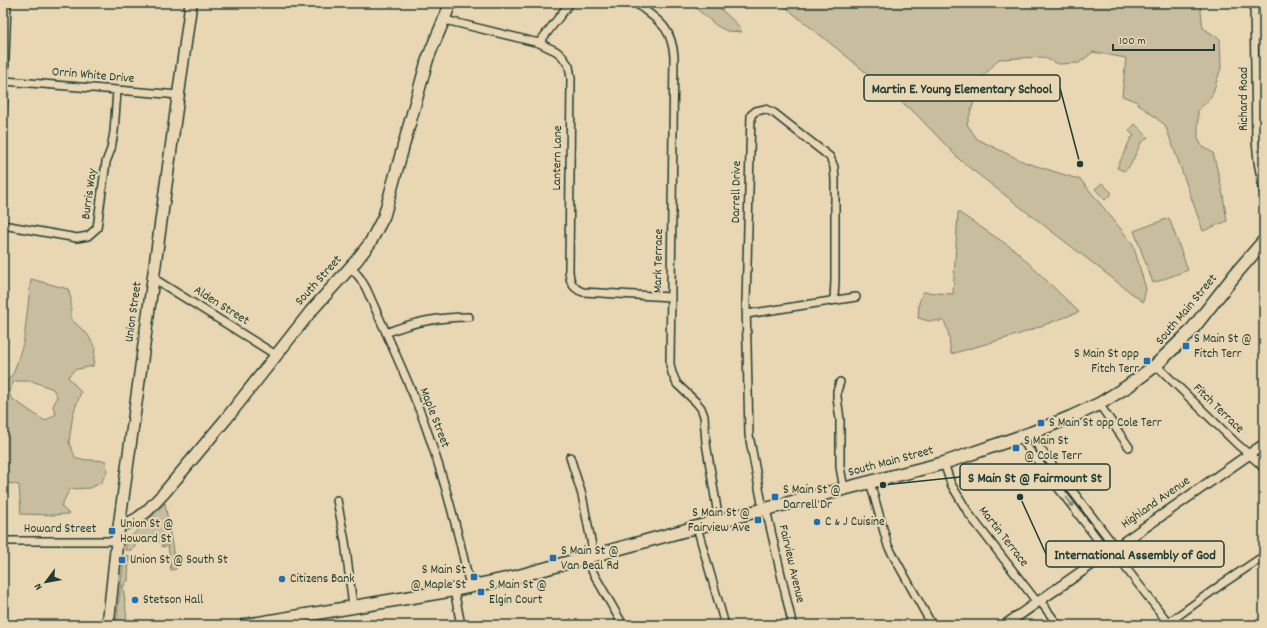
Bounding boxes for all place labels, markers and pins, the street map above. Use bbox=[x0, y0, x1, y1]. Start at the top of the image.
callout: Martin E. Young Elementary School bbox=[864, 75, 1060, 101]
place label: S Main St @ Fitch Terr bbox=[1194, 330, 1252, 364]
marker: S Main St @ Fitch Terr bbox=[1181, 341, 1191, 351]
place label: S Main St opp Fitch Terr bbox=[1074, 345, 1139, 379]
marker: S Main St opp Fitch Terr bbox=[1142, 356, 1152, 366]
place label: S Main St opp Cole Terr bbox=[1049, 414, 1162, 433]
marker: S Main St opp Cole Terr bbox=[1036, 418, 1046, 428]
place label: S Main St @ Cole Terr bbox=[1024, 432, 1082, 466]
marker: S Main St @ Cole Terr bbox=[1011, 443, 1021, 453]
callout: S Main St @ Fairmount St bbox=[960, 464, 1110, 490]
place label: S Main St @ Darrell Dr bbox=[783, 481, 841, 515]
marker: S Main St @ Darrell Dr bbox=[770, 492, 780, 502]
place label: S Main St @ Fairview Ave bbox=[688, 504, 750, 538]
place label: C & J Cuisine bbox=[825, 513, 885, 532]
place label: Union St @ Howard St bbox=[120, 515, 173, 549]
marker: S Main St @ Fairview Ave bbox=[753, 515, 763, 525]
marker: C & J Cuisine bbox=[812, 517, 822, 527]
marker: Union St @ Howard St bbox=[107, 526, 117, 536]
callout: International Assembly of God bbox=[1046, 541, 1224, 567]
place label: S Main St @ Van Beal Rd bbox=[561, 542, 619, 576]
place label: Union St @ South St bbox=[130, 551, 228, 570]
marker: S Main St @ Van Beal Rd bbox=[548, 553, 558, 563]
marker: Union St @ South St bbox=[117, 555, 127, 565]
place label: S Main St @ Maple St bbox=[411, 561, 466, 595]
place label: Citizens Bank bbox=[290, 570, 355, 589]
marker: S Main St @ Maple St bbox=[469, 572, 479, 582]
marker: Citizens Bank bbox=[277, 574, 287, 584]
place label: S Main St @ Elgin Court bbox=[489, 576, 547, 610]
marker: S Main St @ Elgin Court bbox=[476, 587, 486, 597]
place label: Stetson Hall bbox=[143, 591, 203, 610]
marker: Stetson Hall bbox=[130, 595, 140, 605]

